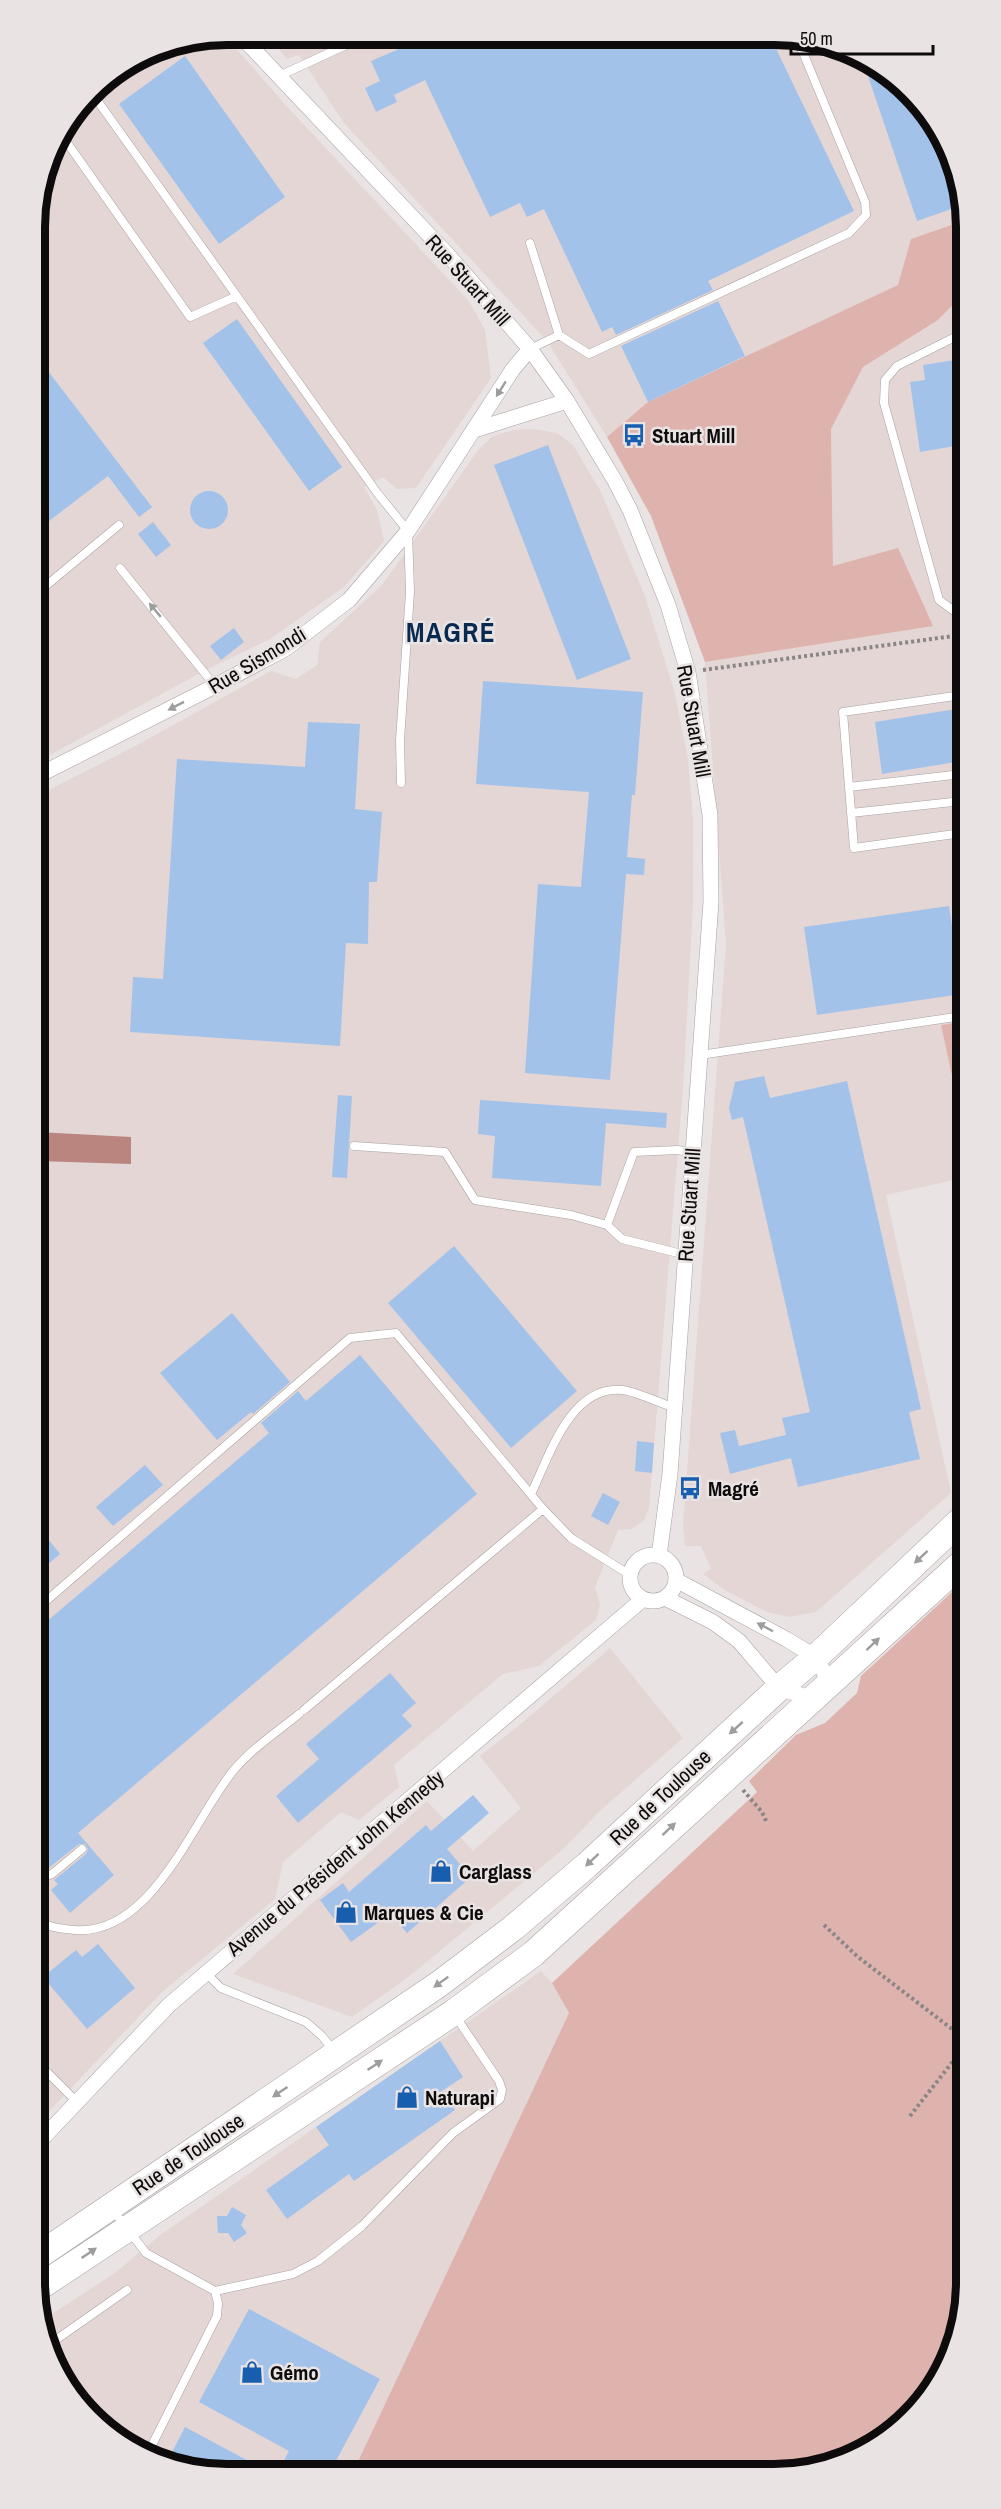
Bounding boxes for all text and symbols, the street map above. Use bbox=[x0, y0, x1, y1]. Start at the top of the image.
scale bar bbox=[791, 18, 934, 56]
text: 50 m bbox=[800, 26, 833, 51]
street label: Rue Stuart Mill bbox=[419, 228, 517, 332]
one-way arrow bbox=[495, 380, 506, 397]
place label: Stuart Mill bbox=[652, 421, 735, 450]
bus stop icon: Stuart Mill bbox=[621, 422, 647, 448]
one-way arrow bbox=[149, 602, 162, 618]
district label: MAGRÉ bbox=[406, 614, 496, 650]
street label: Rue Sismondi bbox=[203, 619, 311, 701]
street label: Rue Stuart Mill bbox=[670, 662, 718, 780]
one-way arrow bbox=[167, 702, 184, 711]
street label: Rue Stuart Mill bbox=[671, 1147, 707, 1263]
place label: Magré bbox=[708, 1474, 759, 1503]
bus stop icon: Magré bbox=[677, 1475, 703, 1501]
one-way arrow bbox=[914, 1550, 929, 1564]
one-way arrow bbox=[756, 1622, 773, 1632]
one-way arrow bbox=[866, 1637, 881, 1651]
one-way arrow bbox=[729, 1721, 744, 1734]
street label: Rue de Toulouse bbox=[603, 1742, 717, 1852]
street label: Avenue du Président John Kennedy bbox=[219, 1763, 450, 1963]
one-way arrow bbox=[662, 1822, 677, 1836]
one-way arrow bbox=[586, 1852, 600, 1866]
place label: Carglass bbox=[459, 1857, 532, 1886]
shop icon: Carglass bbox=[428, 1858, 454, 1884]
place label: Marques & Cie bbox=[364, 1898, 484, 1927]
shop icon: Marques & Cie bbox=[333, 1899, 359, 1925]
one-way arrow bbox=[433, 1976, 449, 1988]
one-way arrow bbox=[367, 2060, 383, 2071]
place label: Naturapi bbox=[425, 2083, 495, 2112]
shop icon: Naturapi bbox=[394, 2084, 420, 2110]
one-way arrow bbox=[272, 2086, 288, 2098]
street label: Rue de Toulouse bbox=[126, 2106, 250, 2202]
one-way arrow bbox=[81, 2247, 97, 2259]
place label: Gémo bbox=[270, 2358, 319, 2387]
shop icon: Gémo bbox=[239, 2359, 265, 2385]

